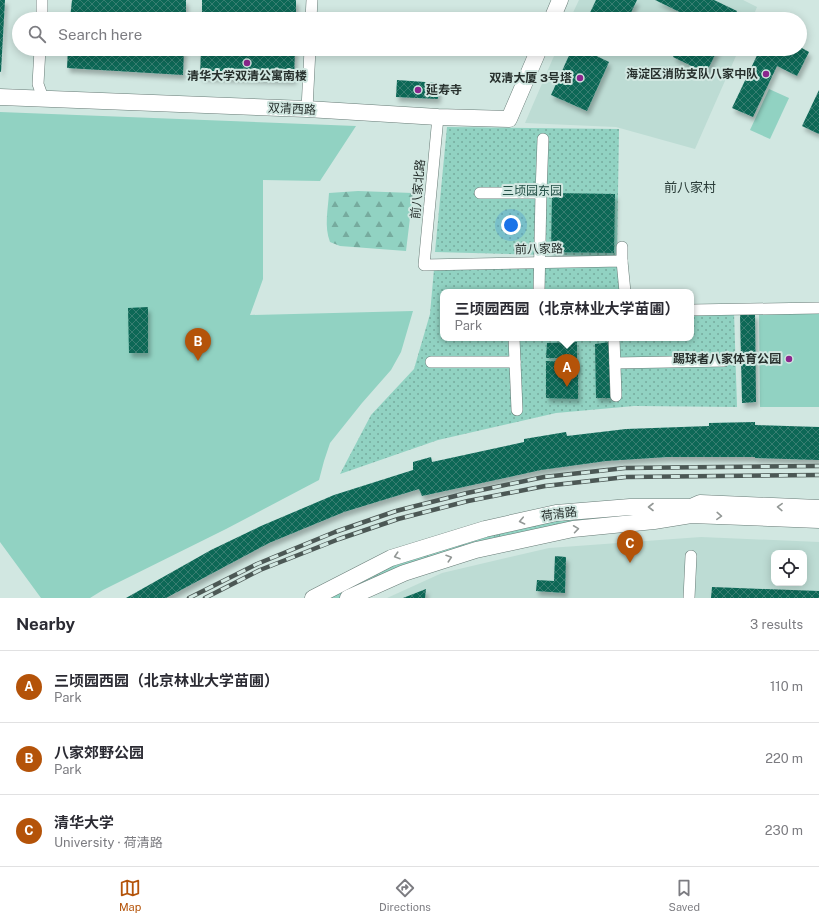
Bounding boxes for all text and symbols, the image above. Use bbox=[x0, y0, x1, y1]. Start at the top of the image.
search box bbox=[12, 12, 807, 56]
icon: search bbox=[26, 23, 48, 45]
text: Search here bbox=[58, 26, 142, 43]
marker: 清华大学双清公寓南楼 bbox=[242, 58, 252, 68]
place label: 海淀区消防支队八家中队 bbox=[626, 67, 758, 81]
place label: 清华大学双清公寓南楼 bbox=[187, 69, 307, 83]
marker: 海淀区消防支队八家中队 bbox=[761, 69, 771, 79]
place label: 双清大厦 3号塔 bbox=[489, 71, 572, 85]
marker: 双清大厦 3号塔 bbox=[575, 73, 585, 83]
place label: 延寿寺 bbox=[426, 83, 462, 97]
marker: 延寿寺 bbox=[413, 85, 423, 95]
street label: 双清西路 bbox=[268, 101, 316, 117]
street label: 前八家北路 bbox=[408, 158, 428, 220]
district label: 前八家村 bbox=[664, 180, 716, 195]
park label: 三顷园东园 bbox=[502, 184, 562, 198]
your location bbox=[501, 215, 521, 235]
street label: 前八家路 bbox=[515, 242, 563, 256]
popup bbox=[440, 289, 694, 341]
text: 三顷园西园（北京林业大学苗圃） bbox=[454, 300, 680, 317]
text: Park bbox=[454, 318, 482, 333]
pin: B bbox=[185, 328, 211, 361]
place label: 踢球者八家体育公园 bbox=[673, 352, 781, 366]
pin: A bbox=[554, 354, 580, 387]
marker: 踢球者八家体育公园 bbox=[784, 354, 794, 364]
one-way arrow bbox=[777, 502, 783, 511]
one-way arrow bbox=[648, 503, 654, 511]
street label: 荷清路 bbox=[540, 505, 578, 523]
one-way arrow bbox=[716, 511, 722, 520]
one-way arrow bbox=[519, 516, 525, 524]
one-way arrow bbox=[573, 525, 579, 534]
pin: C bbox=[617, 530, 643, 563]
map controls bbox=[771, 550, 807, 586]
button: locate bbox=[771, 550, 807, 586]
one-way arrow bbox=[394, 551, 401, 560]
one-way arrow bbox=[445, 554, 452, 563]
text: Nearby bbox=[16, 614, 75, 634]
text: 3 results bbox=[750, 617, 803, 632]
text: 三顷园西园（北京林业大学苗圃） bbox=[54, 672, 279, 689]
text: A bbox=[24, 679, 34, 694]
text: 110 m bbox=[770, 679, 803, 694]
text: Park bbox=[54, 690, 82, 705]
text: 八家郊野公园 bbox=[54, 744, 144, 761]
text: B bbox=[25, 751, 33, 766]
text: 220 m bbox=[765, 751, 803, 766]
text: Park bbox=[54, 762, 82, 777]
text: 清华大学 bbox=[54, 814, 114, 831]
text: C bbox=[24, 823, 34, 838]
text: 230 m bbox=[765, 823, 803, 838]
text: University · 荷清路 bbox=[54, 835, 163, 850]
tab: Map bbox=[119, 877, 141, 913]
tab: Directions bbox=[379, 877, 431, 913]
tab: Saved bbox=[669, 877, 700, 913]

